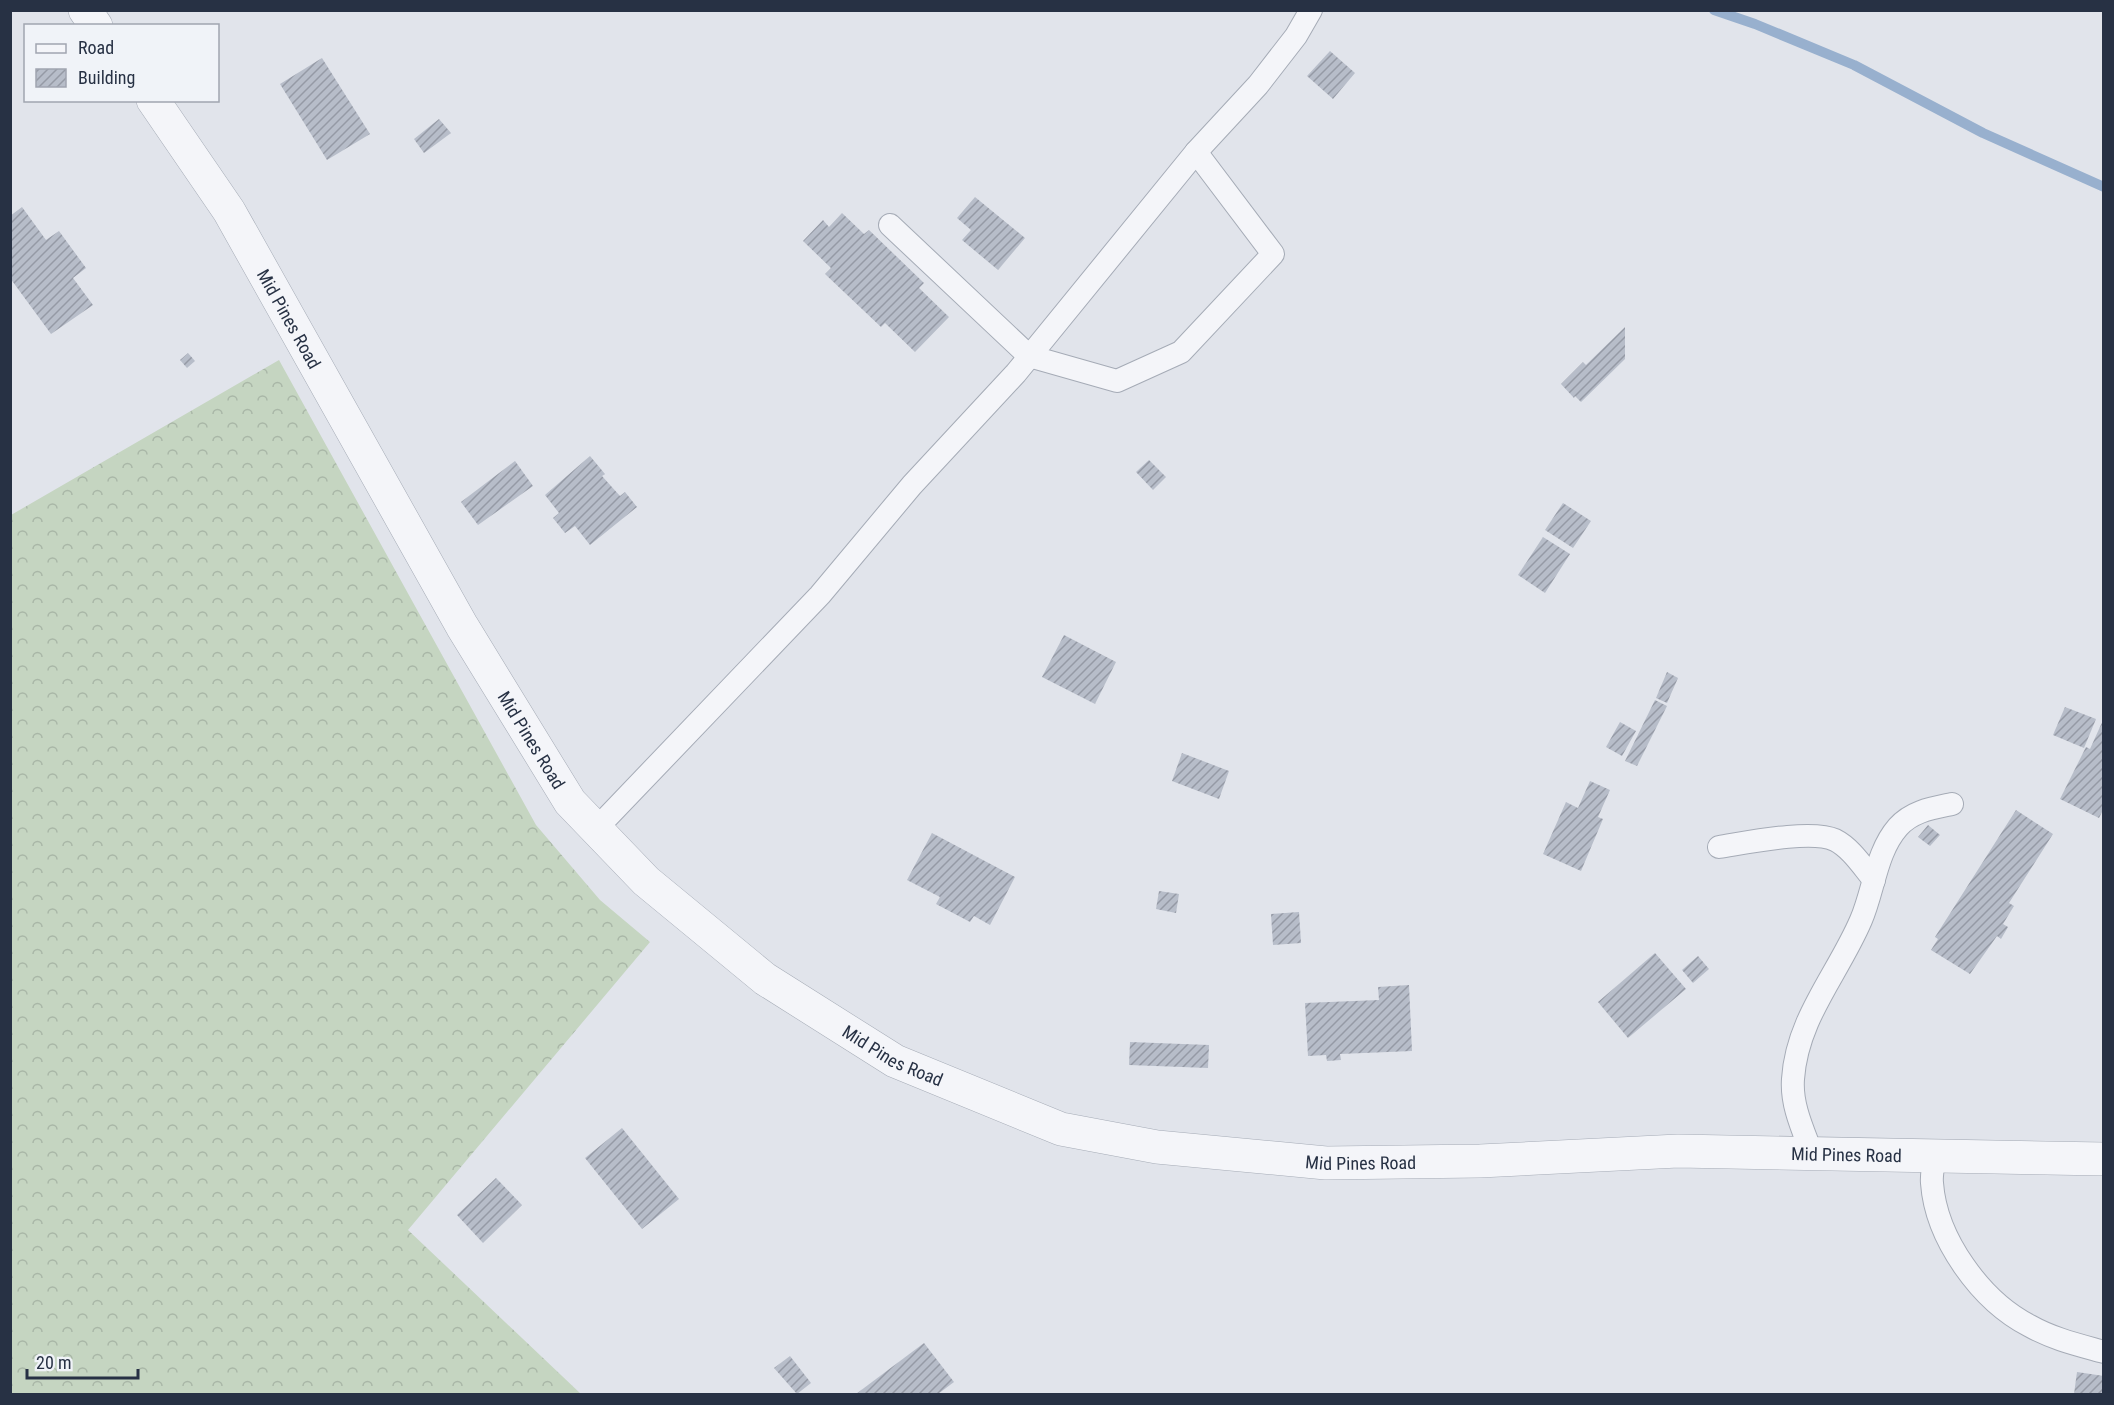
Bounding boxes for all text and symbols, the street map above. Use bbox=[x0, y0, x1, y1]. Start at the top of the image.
legend bbox=[24, 24, 219, 102]
text: Road bbox=[78, 37, 114, 58]
text: Building bbox=[78, 67, 135, 88]
street label: Mid Pines Road bbox=[253, 265, 326, 372]
street label: Mid Pines Road bbox=[494, 687, 570, 792]
street label: Mid Pines Road bbox=[839, 1020, 946, 1090]
street label: Mid Pines Road bbox=[1791, 1143, 1902, 1166]
street label: Mid Pines Road bbox=[1305, 1151, 1416, 1174]
scale bar bbox=[27, 1342, 138, 1380]
text: 20 m bbox=[36, 1352, 71, 1373]

